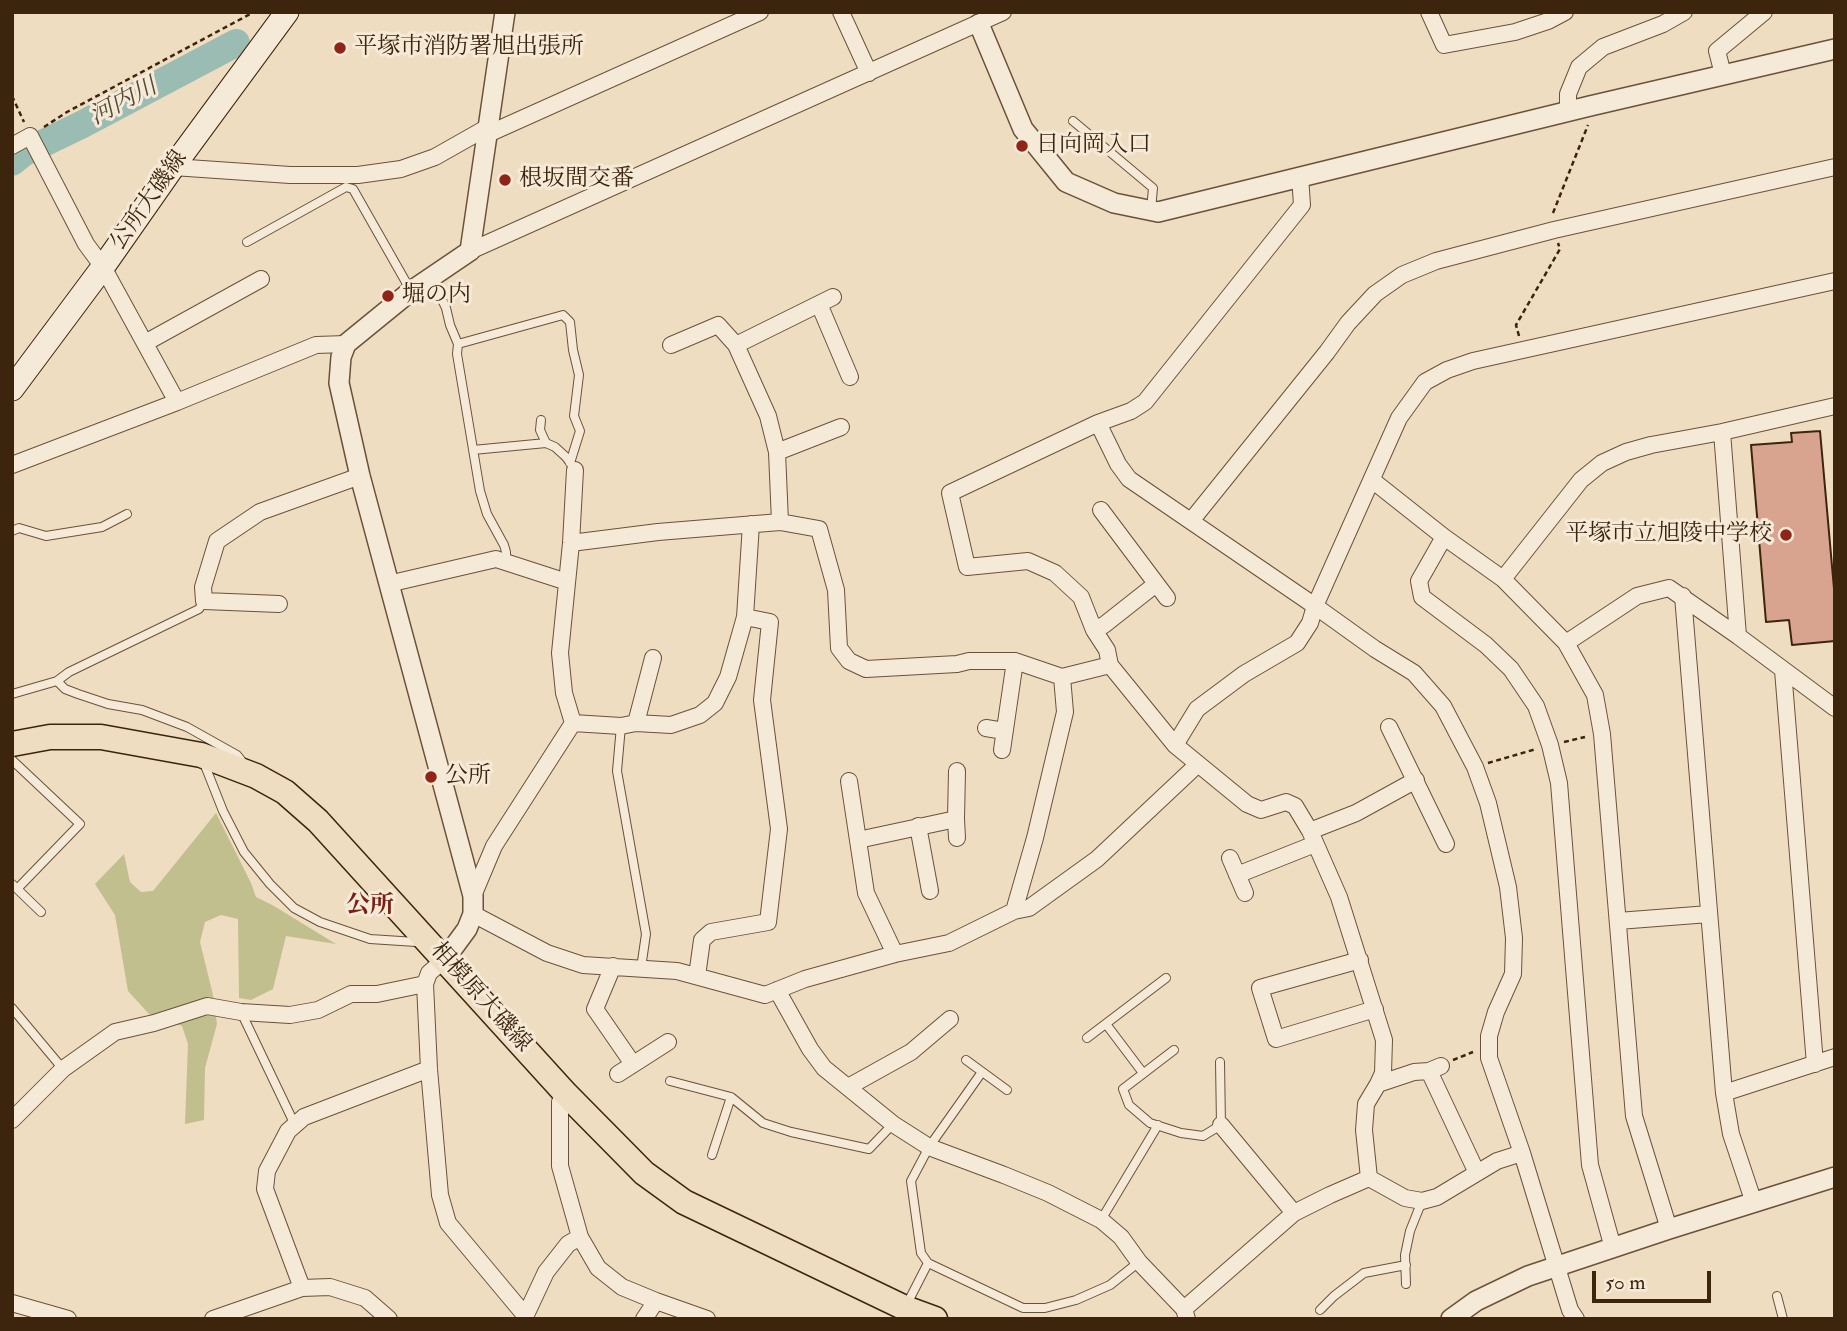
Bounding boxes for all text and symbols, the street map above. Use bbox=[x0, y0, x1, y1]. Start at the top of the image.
place label: 平塚市消防署旭出張所 bbox=[354, 34, 584, 62]
marker: 平塚市消防署旭出張所 bbox=[332, 40, 348, 56]
water label: 河内川 bbox=[85, 73, 163, 133]
place label: 日向岡入口 bbox=[1036, 132, 1151, 160]
marker: 日向岡入口 bbox=[1014, 138, 1030, 154]
street label: 公所大磯線 bbox=[106, 146, 194, 256]
place label: 根坂間交番 bbox=[519, 166, 634, 194]
marker: 根坂間交番 bbox=[497, 172, 513, 188]
place label: 堀の内 bbox=[402, 282, 471, 310]
marker: 堀の内 bbox=[380, 288, 396, 304]
place label: 平塚市立旭陵中学校 bbox=[1565, 521, 1772, 549]
marker: 平塚市立旭陵中学校 bbox=[1778, 527, 1794, 543]
place label: 公所 bbox=[445, 763, 491, 791]
marker: 公所 bbox=[423, 769, 439, 785]
district label: 公所 bbox=[346, 893, 394, 921]
street label: 相模原大磯線 bbox=[424, 937, 536, 1059]
scale bar bbox=[1595, 1258, 1714, 1302]
text: 50 m bbox=[1605, 1269, 1646, 1296]

